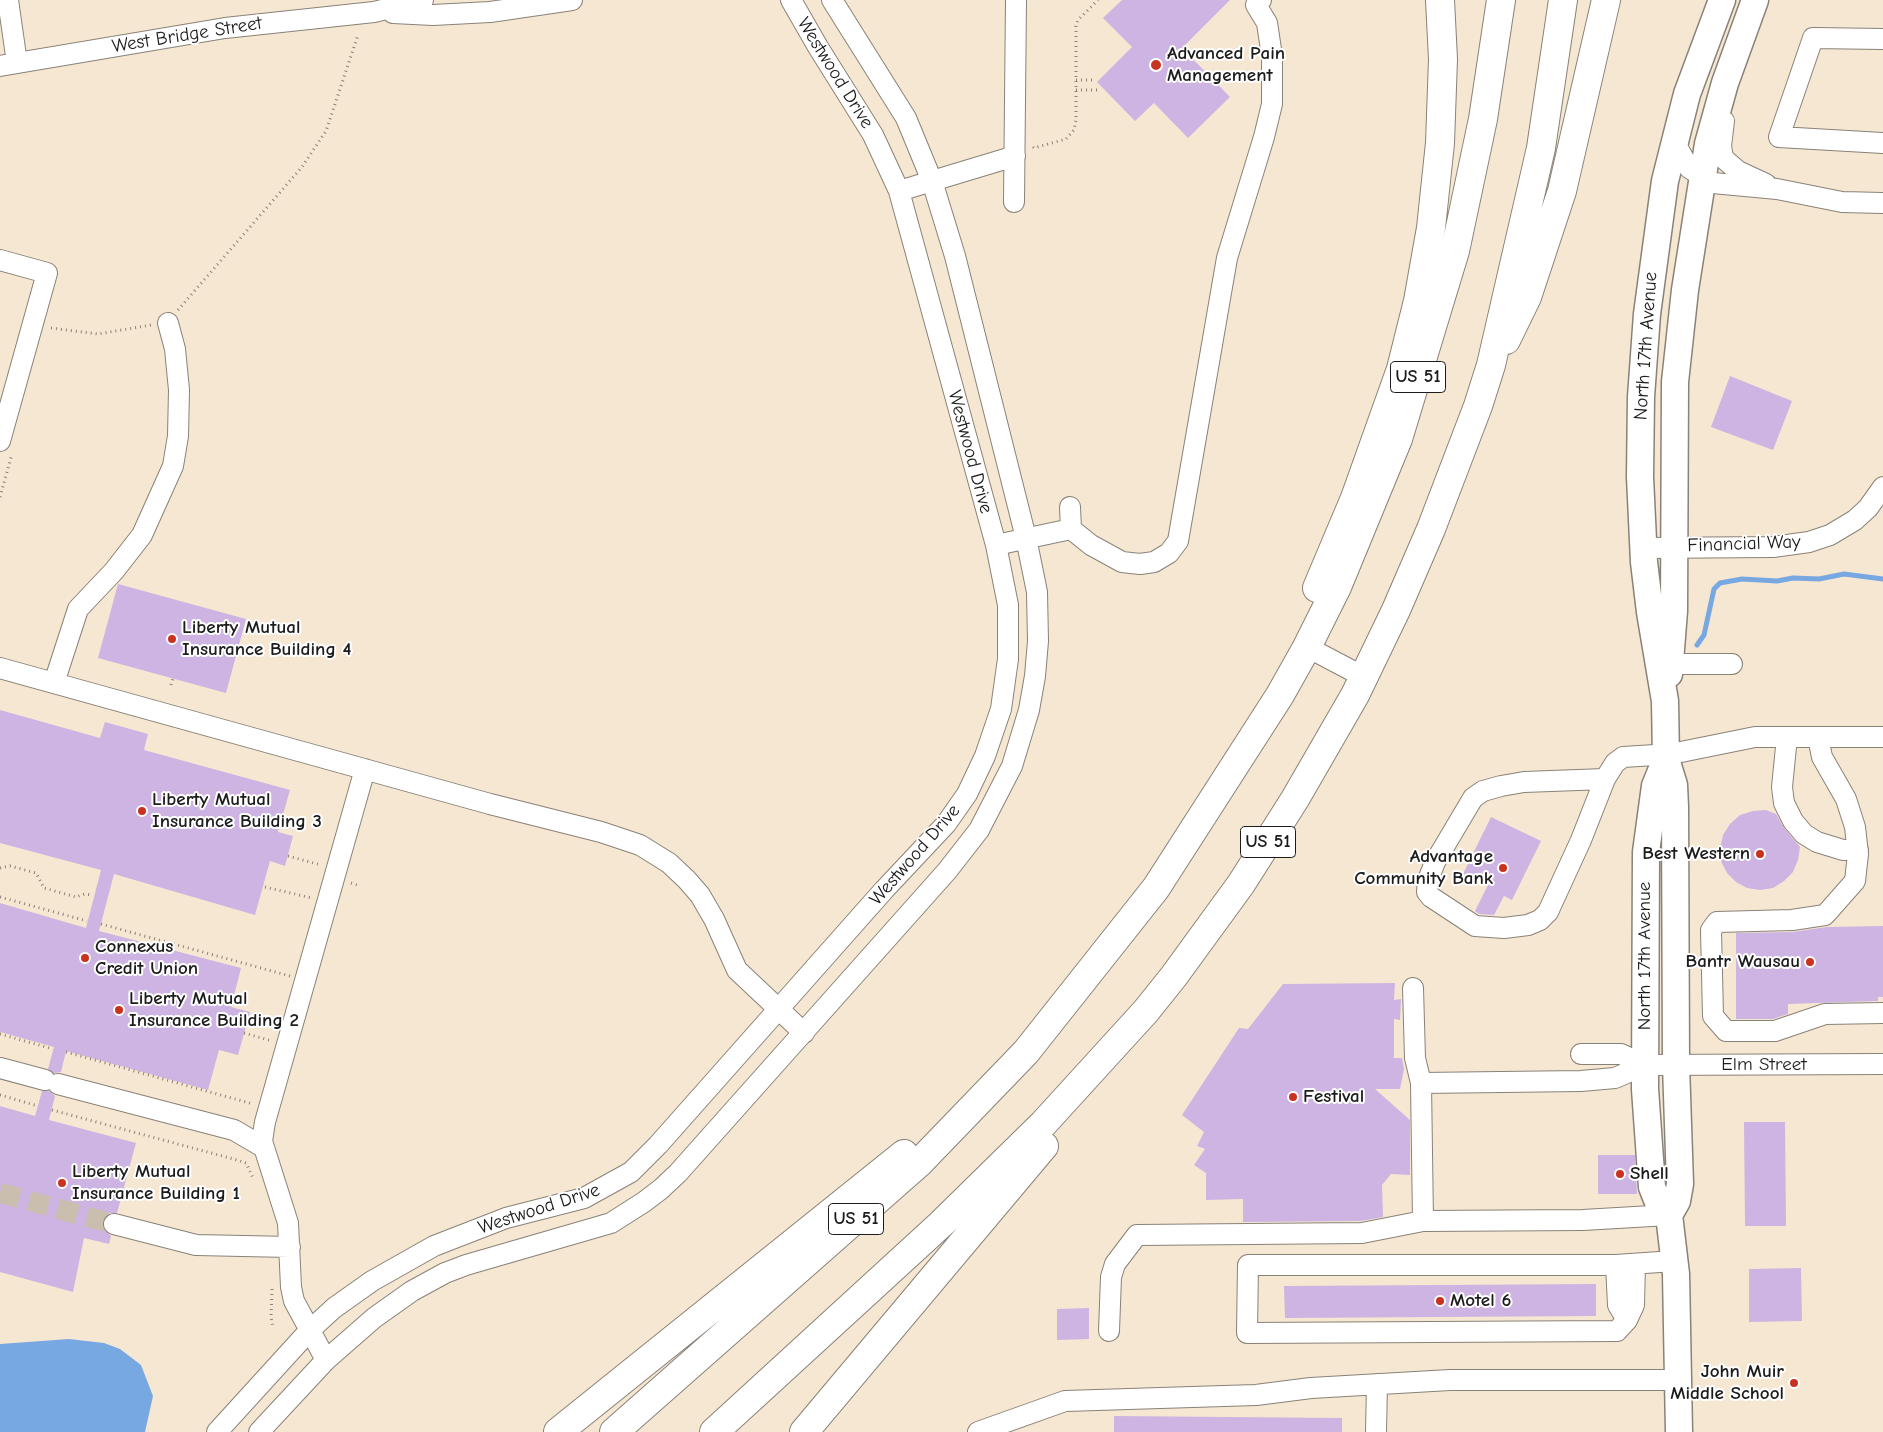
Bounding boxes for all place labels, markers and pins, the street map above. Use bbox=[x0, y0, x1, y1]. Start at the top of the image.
place label: Advanced Pain Management bbox=[1167, 43, 1285, 87]
marker: Advanced Pain Management bbox=[1149, 58, 1163, 72]
place label: Liberty Mutual Insurance Building 4 bbox=[182, 617, 351, 661]
marker: Liberty Mutual Insurance Building 4 bbox=[166, 633, 178, 645]
place label: Liberty Mutual Insurance Building 3 bbox=[152, 789, 322, 833]
marker: Liberty Mutual Insurance Building 3 bbox=[136, 805, 148, 817]
place label: Best Western bbox=[1642, 843, 1750, 865]
place label: Advantage Community Bank bbox=[1354, 846, 1493, 890]
marker: Best Western bbox=[1754, 848, 1766, 860]
marker: Advantage Community Bank bbox=[1497, 862, 1509, 874]
place label: Connexus Credit Union bbox=[95, 936, 198, 980]
place label: Bantr Wausau bbox=[1686, 951, 1800, 973]
marker: Connexus Credit Union bbox=[79, 952, 91, 964]
marker: Bantr Wausau bbox=[1804, 956, 1816, 968]
place label: Liberty Mutual Insurance Building 2 bbox=[129, 988, 299, 1032]
marker: Liberty Mutual Insurance Building 2 bbox=[113, 1004, 125, 1016]
place label: Festival bbox=[1303, 1086, 1364, 1108]
marker: Festival bbox=[1287, 1091, 1299, 1103]
place label: Liberty Mutual Insurance Building 1 bbox=[72, 1161, 240, 1205]
place label: Shell bbox=[1630, 1163, 1669, 1185]
marker: Shell bbox=[1614, 1168, 1626, 1180]
marker: Liberty Mutual Insurance Building 1 bbox=[56, 1177, 68, 1189]
place label: Motel 6 bbox=[1450, 1290, 1511, 1312]
marker: Motel 6 bbox=[1434, 1295, 1446, 1307]
place label: John Muir Middle School bbox=[1670, 1361, 1784, 1405]
marker: John Muir Middle School bbox=[1788, 1377, 1800, 1389]

